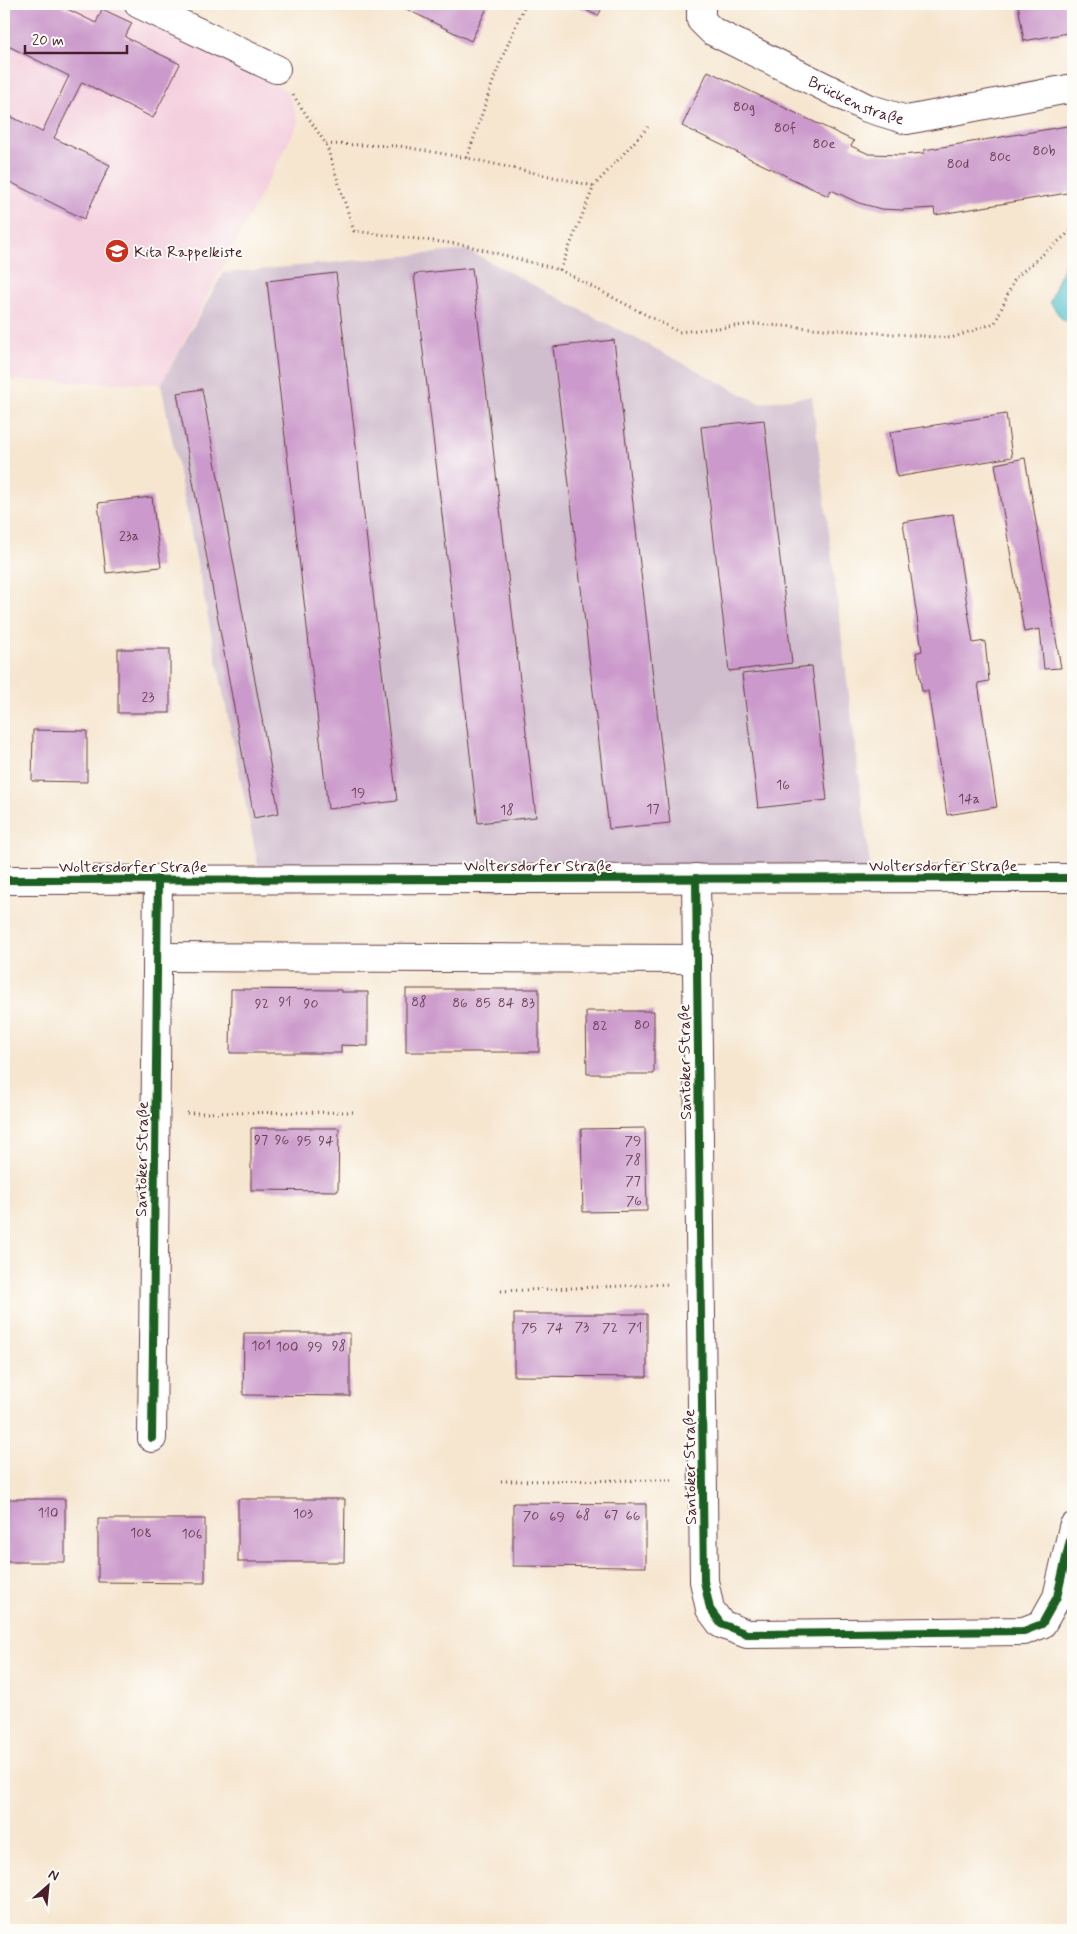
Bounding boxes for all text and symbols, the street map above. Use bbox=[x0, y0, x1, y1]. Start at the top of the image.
scale bar bbox=[25, 22, 128, 54]
text: 20 m bbox=[32, 31, 64, 51]
street label: Brückenstraße bbox=[804, 71, 907, 131]
house number: 80g bbox=[733, 98, 755, 116]
house number: 80f bbox=[774, 119, 796, 137]
house number: 80e bbox=[813, 135, 836, 153]
house number: 80b bbox=[1033, 142, 1056, 160]
house number: 80c bbox=[989, 148, 1011, 166]
house number: 80d bbox=[947, 155, 969, 173]
school or university icon: Kita Rappelkiste bbox=[104, 238, 130, 264]
place label: Kita Rappelkiste bbox=[134, 242, 243, 263]
house number: 23a bbox=[119, 527, 139, 545]
house number: 23 bbox=[142, 688, 154, 706]
house number: 16 bbox=[776, 776, 790, 794]
house number: 19 bbox=[351, 784, 365, 802]
house number: 14a bbox=[958, 790, 980, 808]
house number: 17 bbox=[646, 800, 660, 818]
house number: 18 bbox=[500, 801, 514, 819]
street label: Woltersdorfer Straße bbox=[464, 856, 612, 877]
street label: Woltersdorfer Straße bbox=[869, 856, 1017, 877]
street label: Woltersdorfer Straße bbox=[59, 857, 207, 878]
house number: 91 bbox=[279, 993, 291, 1011]
house number: 88 bbox=[411, 993, 427, 1011]
house number: 86 bbox=[452, 994, 468, 1012]
house number: 85 bbox=[475, 994, 491, 1012]
house number: 84 bbox=[498, 994, 515, 1012]
house number: 83 bbox=[521, 994, 535, 1012]
house number: 92 bbox=[255, 995, 269, 1013]
house number: 90 bbox=[304, 995, 318, 1013]
street label: Santoker Straße bbox=[674, 1004, 697, 1120]
house number: 80 bbox=[634, 1016, 650, 1034]
house number: 82 bbox=[592, 1017, 608, 1035]
street label: Santoker Straße bbox=[131, 1101, 154, 1217]
house number: 97 bbox=[254, 1131, 268, 1149]
house number: 96 bbox=[275, 1131, 290, 1149]
house number: 95 bbox=[297, 1132, 311, 1150]
house number: 94 bbox=[318, 1132, 334, 1150]
house number: 79 bbox=[625, 1132, 641, 1150]
house number: 78 bbox=[625, 1151, 641, 1169]
house number: 77 bbox=[625, 1172, 641, 1190]
house number: 76 bbox=[626, 1192, 642, 1210]
house number: 73 bbox=[575, 1318, 589, 1336]
house number: 75 bbox=[521, 1319, 537, 1337]
house number: 74 bbox=[547, 1319, 564, 1337]
house number: 72 bbox=[602, 1319, 618, 1337]
house number: 71 bbox=[628, 1319, 642, 1337]
house number: 101 bbox=[251, 1337, 271, 1355]
house number: 98 bbox=[332, 1337, 346, 1355]
house number: 100 bbox=[276, 1338, 298, 1356]
house number: 99 bbox=[307, 1338, 323, 1356]
street label: Santoker Straße bbox=[679, 1409, 702, 1525]
house number: 110 bbox=[38, 1504, 58, 1522]
house number: 103 bbox=[293, 1505, 313, 1523]
house number: 68 bbox=[576, 1506, 590, 1524]
house number: 67 bbox=[604, 1506, 618, 1524]
house number: 70 bbox=[523, 1507, 539, 1525]
house number: 66 bbox=[626, 1507, 641, 1525]
house number: 69 bbox=[549, 1508, 565, 1526]
house number: 108 bbox=[130, 1524, 152, 1542]
house number: 106 bbox=[182, 1525, 202, 1543]
north arrow bbox=[22, 1862, 72, 1912]
text: N bbox=[45, 1865, 62, 1885]

